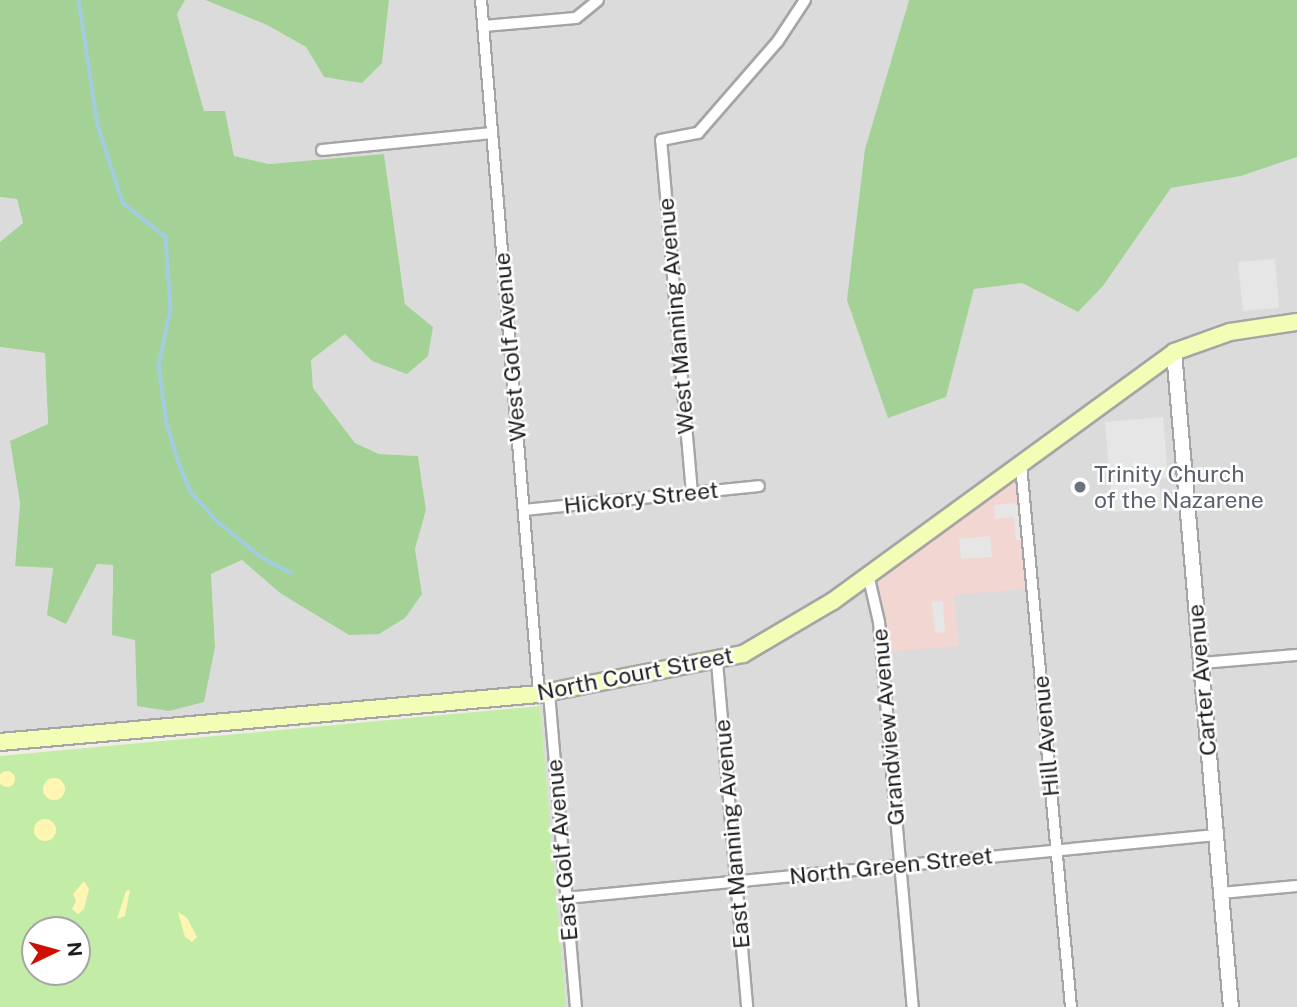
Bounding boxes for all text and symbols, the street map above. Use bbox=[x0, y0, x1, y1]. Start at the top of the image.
street label: West Manning Avenue bbox=[652, 197, 700, 435]
street label: West Golf Avenue bbox=[488, 251, 532, 443]
place label: Trinity Church of the Nazarene bbox=[1094, 460, 1264, 514]
street label: Hickory Street bbox=[562, 476, 720, 520]
marker: Trinity Church of the Nazarene bbox=[1072, 479, 1088, 495]
street label: Carter Avenue bbox=[1182, 603, 1222, 757]
street label: Grandview Avenue bbox=[866, 627, 910, 827]
street label: North Court Street bbox=[535, 641, 735, 707]
street label: Hill Avenue bbox=[1027, 674, 1065, 798]
street label: East Manning Avenue bbox=[708, 718, 756, 950]
street label: East Golf Avenue bbox=[540, 758, 584, 942]
street label: North Green Street bbox=[788, 842, 994, 890]
north arrow bbox=[21, 916, 91, 986]
text: N bbox=[63, 941, 87, 958]

